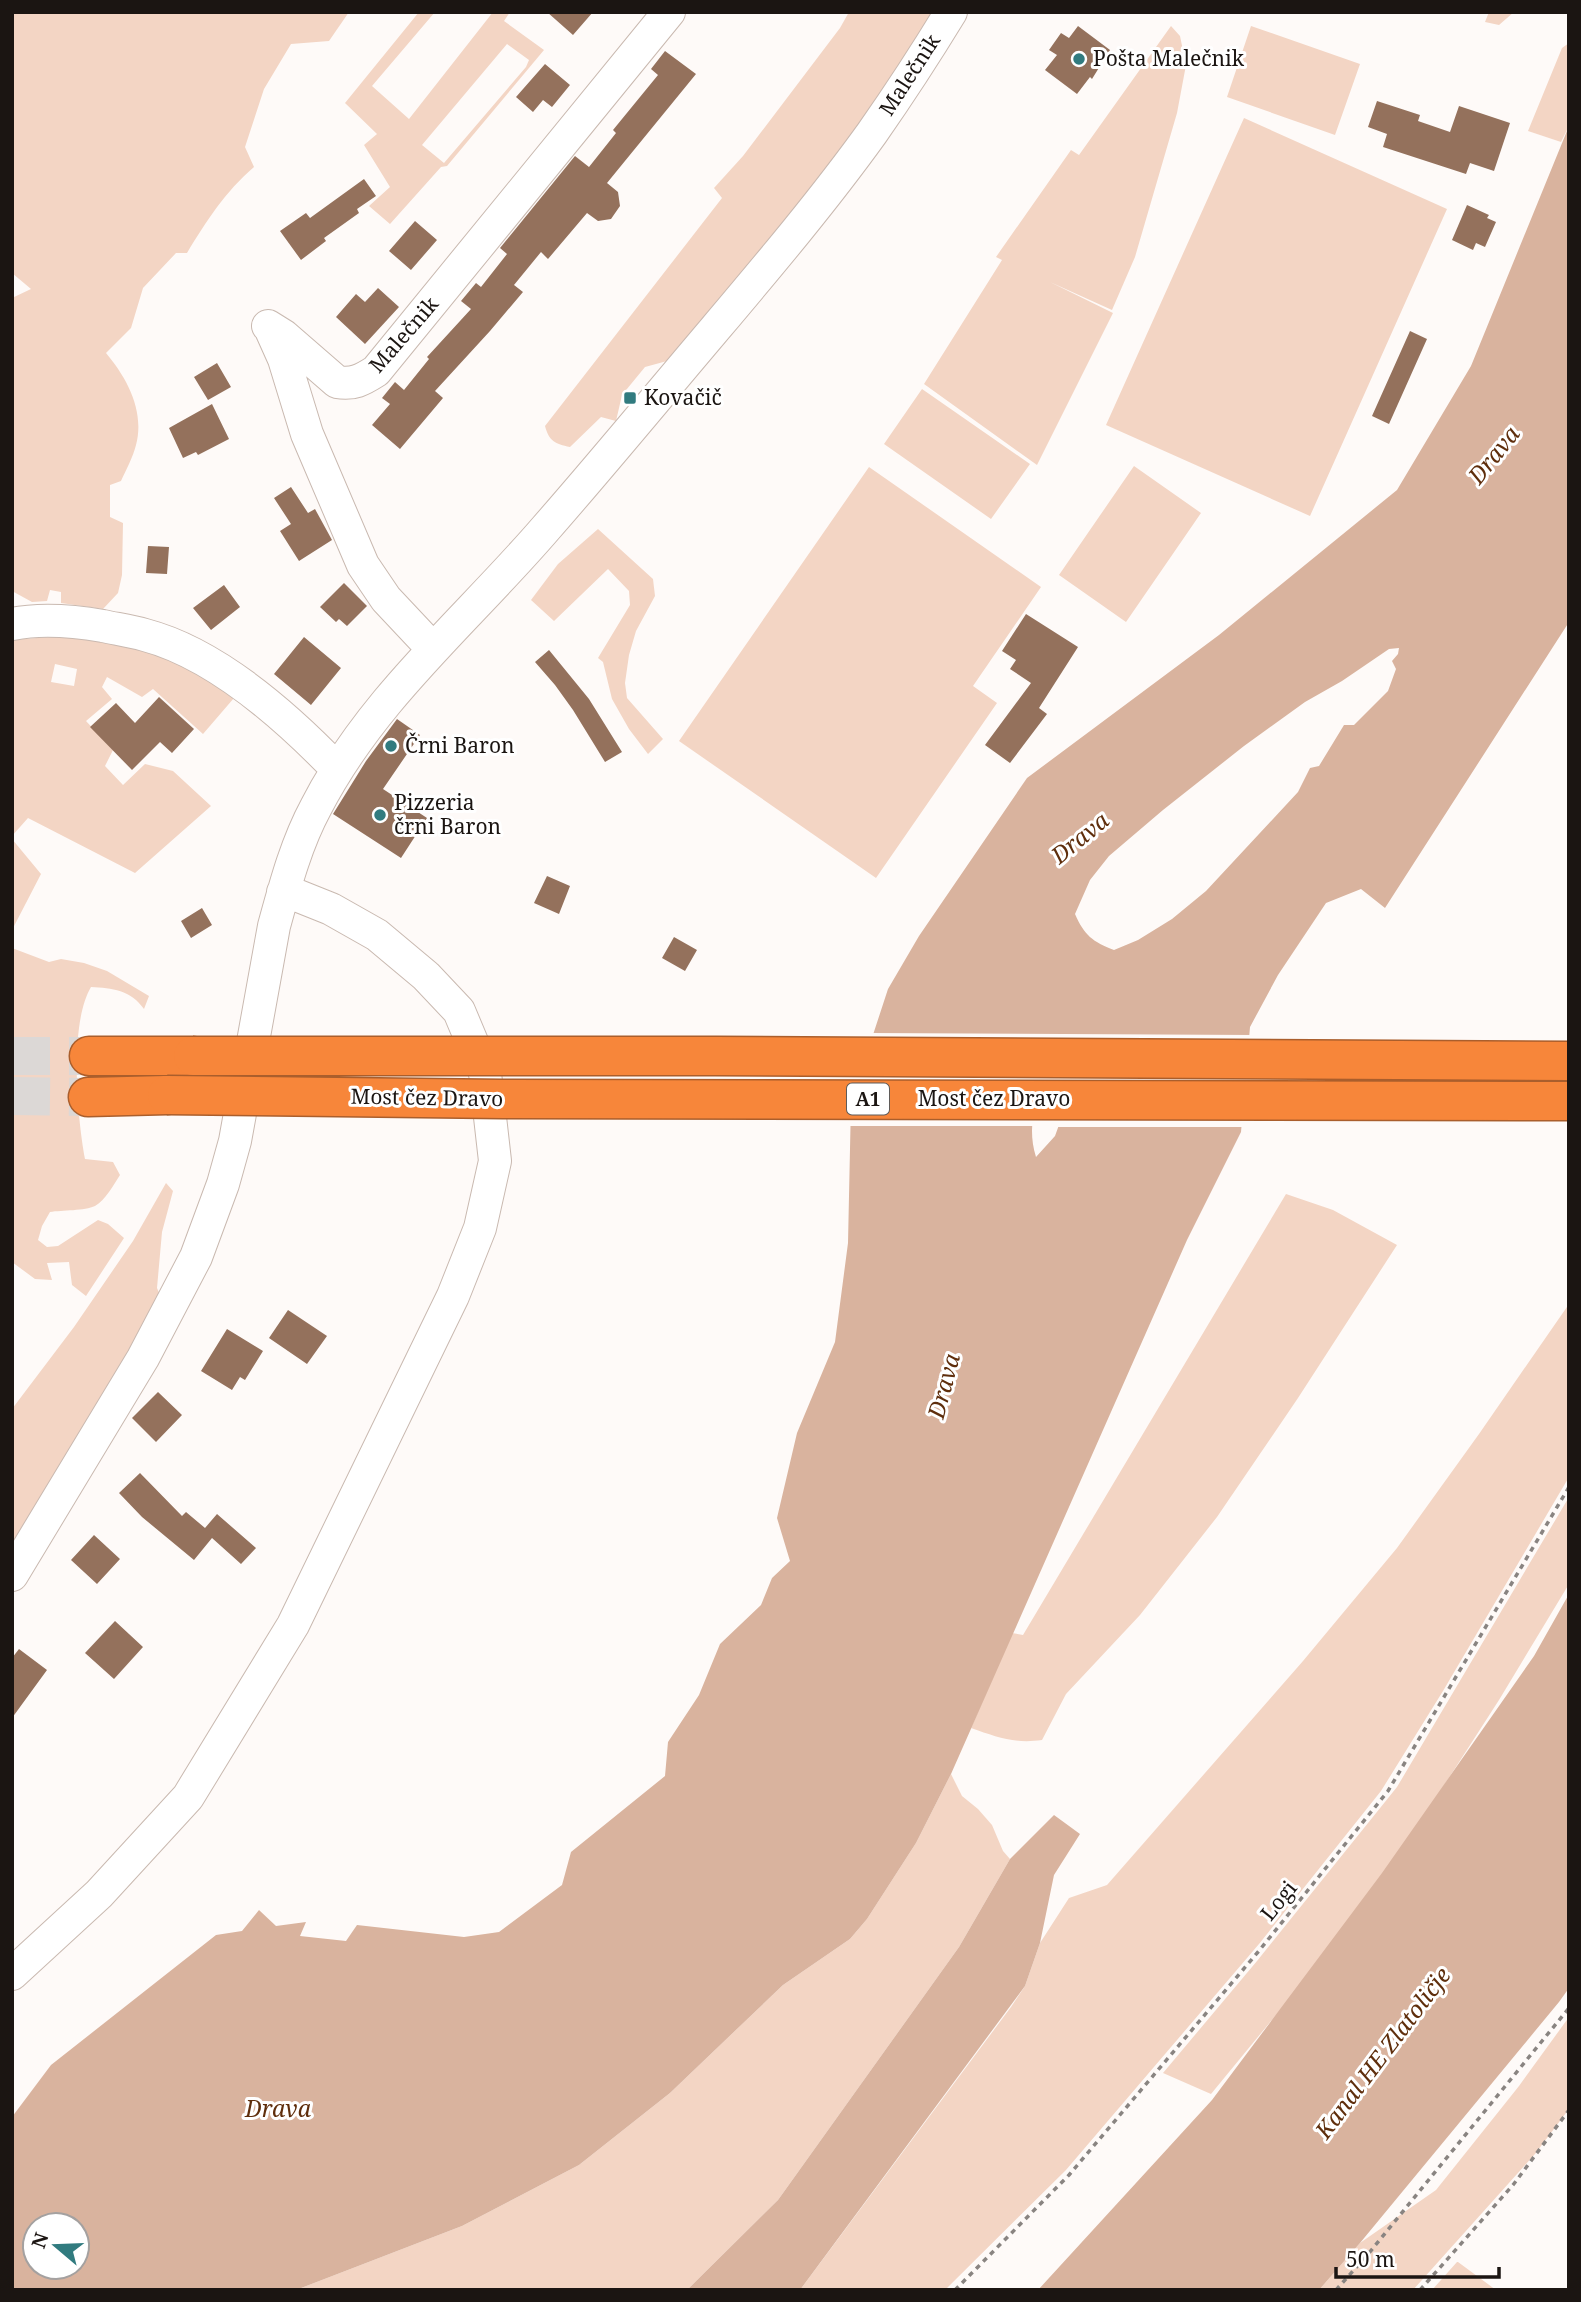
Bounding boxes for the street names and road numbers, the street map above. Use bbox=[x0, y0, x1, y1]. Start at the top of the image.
street label: Malečnik bbox=[872, 28, 946, 121]
street label: Malečnik bbox=[362, 290, 445, 378]
street label: Most čez Dravo bbox=[350, 1082, 504, 1112]
road number: A1 bbox=[847, 1084, 889, 1114]
street label: Most čez Dravo bbox=[918, 1084, 1070, 1112]
street label: Logi bbox=[1254, 1875, 1303, 1926]

